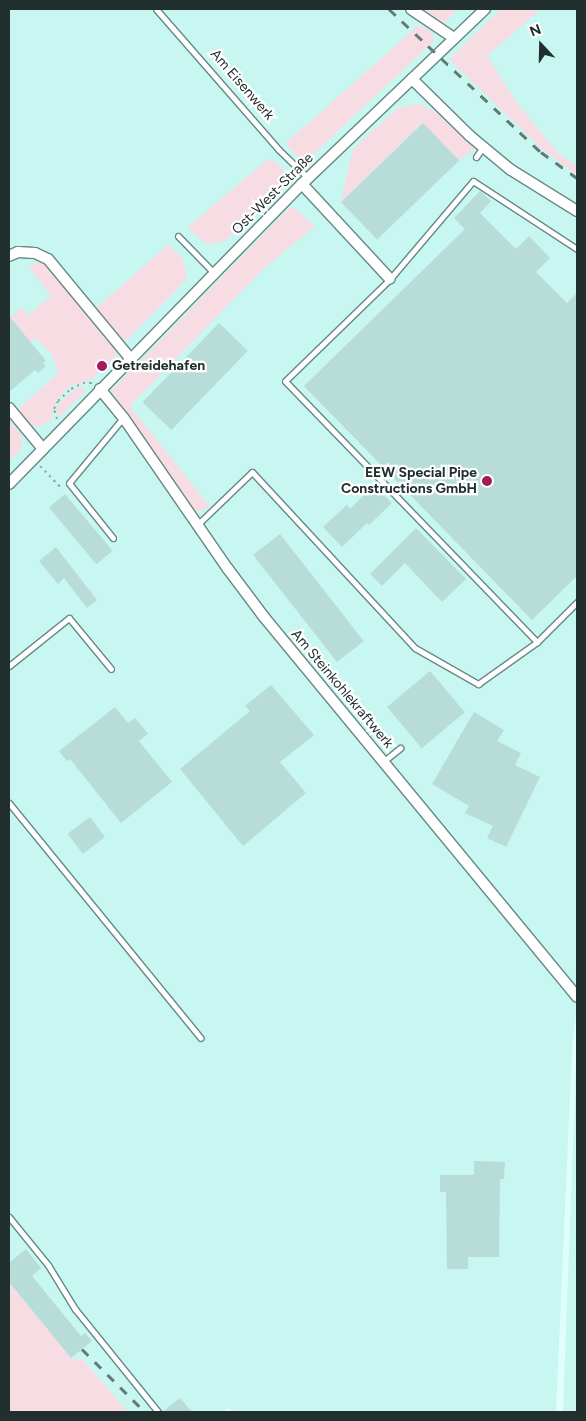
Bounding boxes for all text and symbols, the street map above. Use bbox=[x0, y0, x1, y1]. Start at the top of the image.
north arrow bbox=[516, 20, 566, 70]
text: N bbox=[527, 21, 544, 40]
street label: Am Eisenwerk bbox=[207, 46, 277, 124]
street label: Ost-West-Straße bbox=[229, 150, 317, 238]
place label: Getreidehafen bbox=[112, 358, 205, 374]
marker: Getreidehafen bbox=[96, 360, 108, 372]
place label: EEW Special Pipe Constructions GmbH bbox=[341, 465, 477, 498]
marker: EEW Special Pipe Constructions GmbH bbox=[481, 475, 493, 487]
street label: Am Steinkohlekraftwerk bbox=[287, 626, 397, 752]

